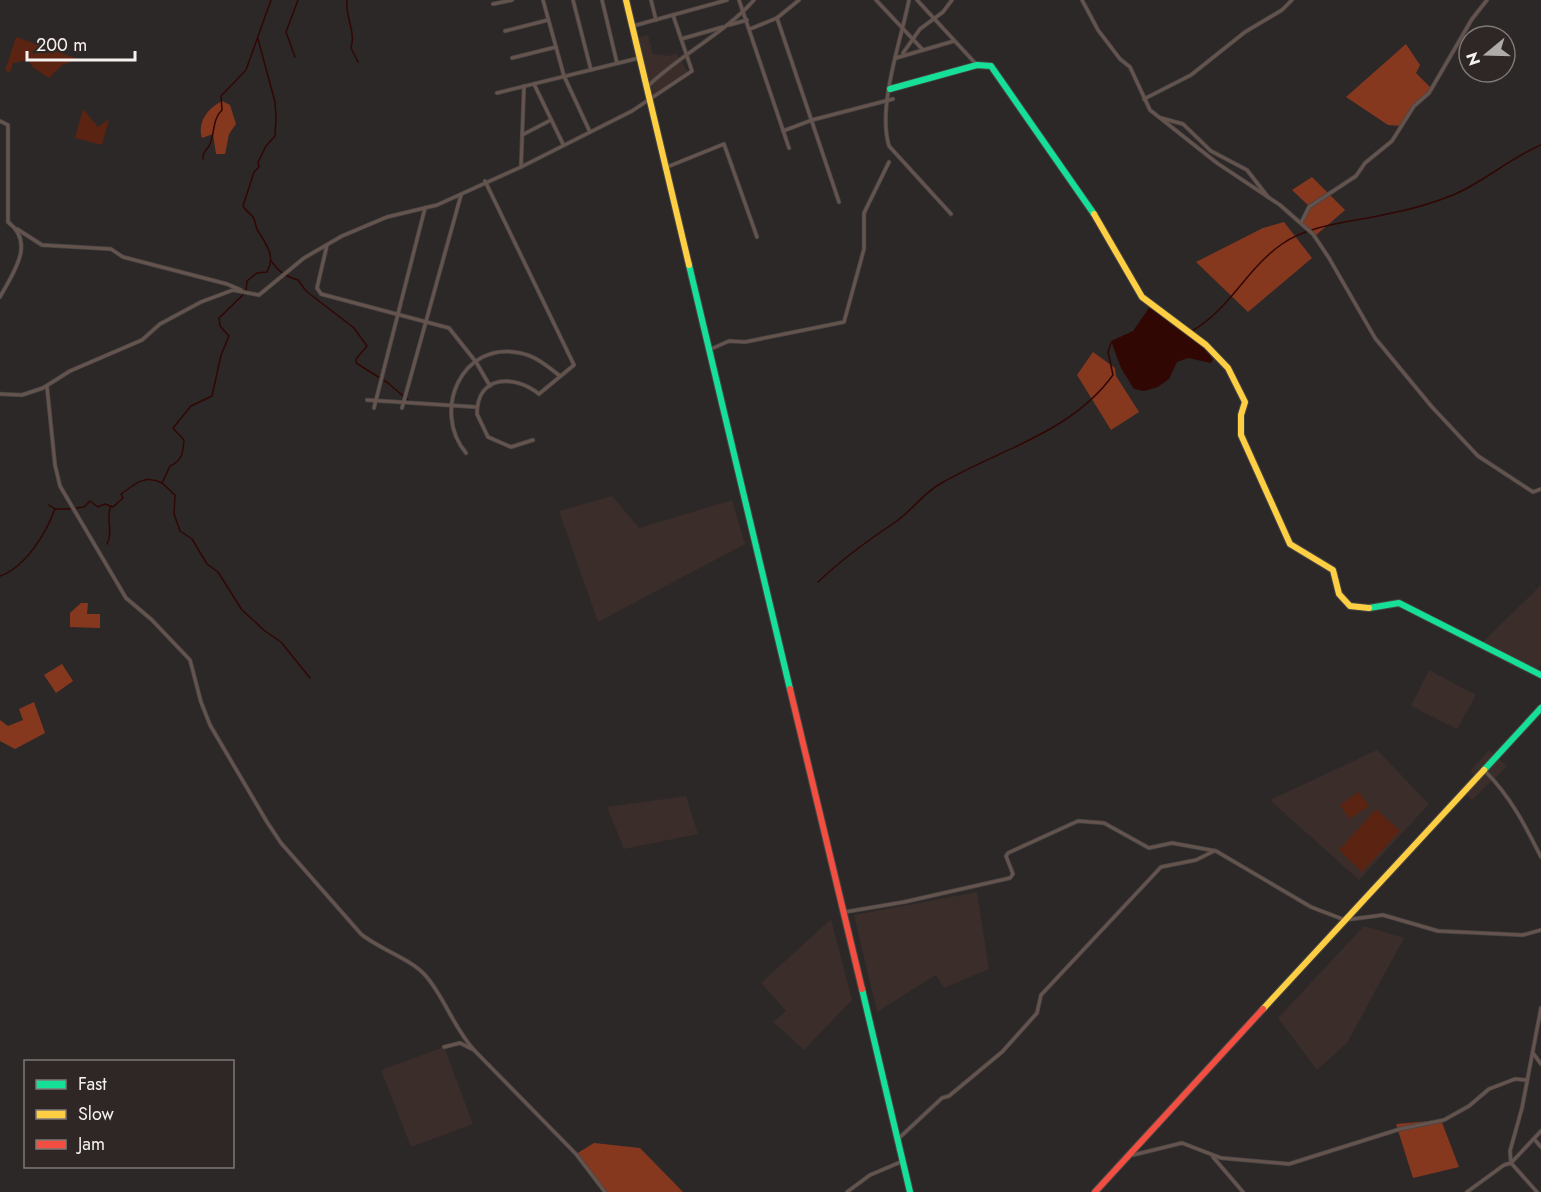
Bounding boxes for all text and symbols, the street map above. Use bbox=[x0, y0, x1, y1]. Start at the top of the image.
scale bar bbox=[27, 24, 135, 62]
north arrow bbox=[1457, 24, 1517, 84]
text: 200 m bbox=[36, 32, 87, 58]
text: N bbox=[1460, 49, 1486, 68]
legend bbox=[24, 1060, 234, 1168]
text: Fast bbox=[78, 1071, 107, 1097]
text: Slow bbox=[78, 1101, 115, 1127]
text: Jam bbox=[76, 1131, 105, 1157]

